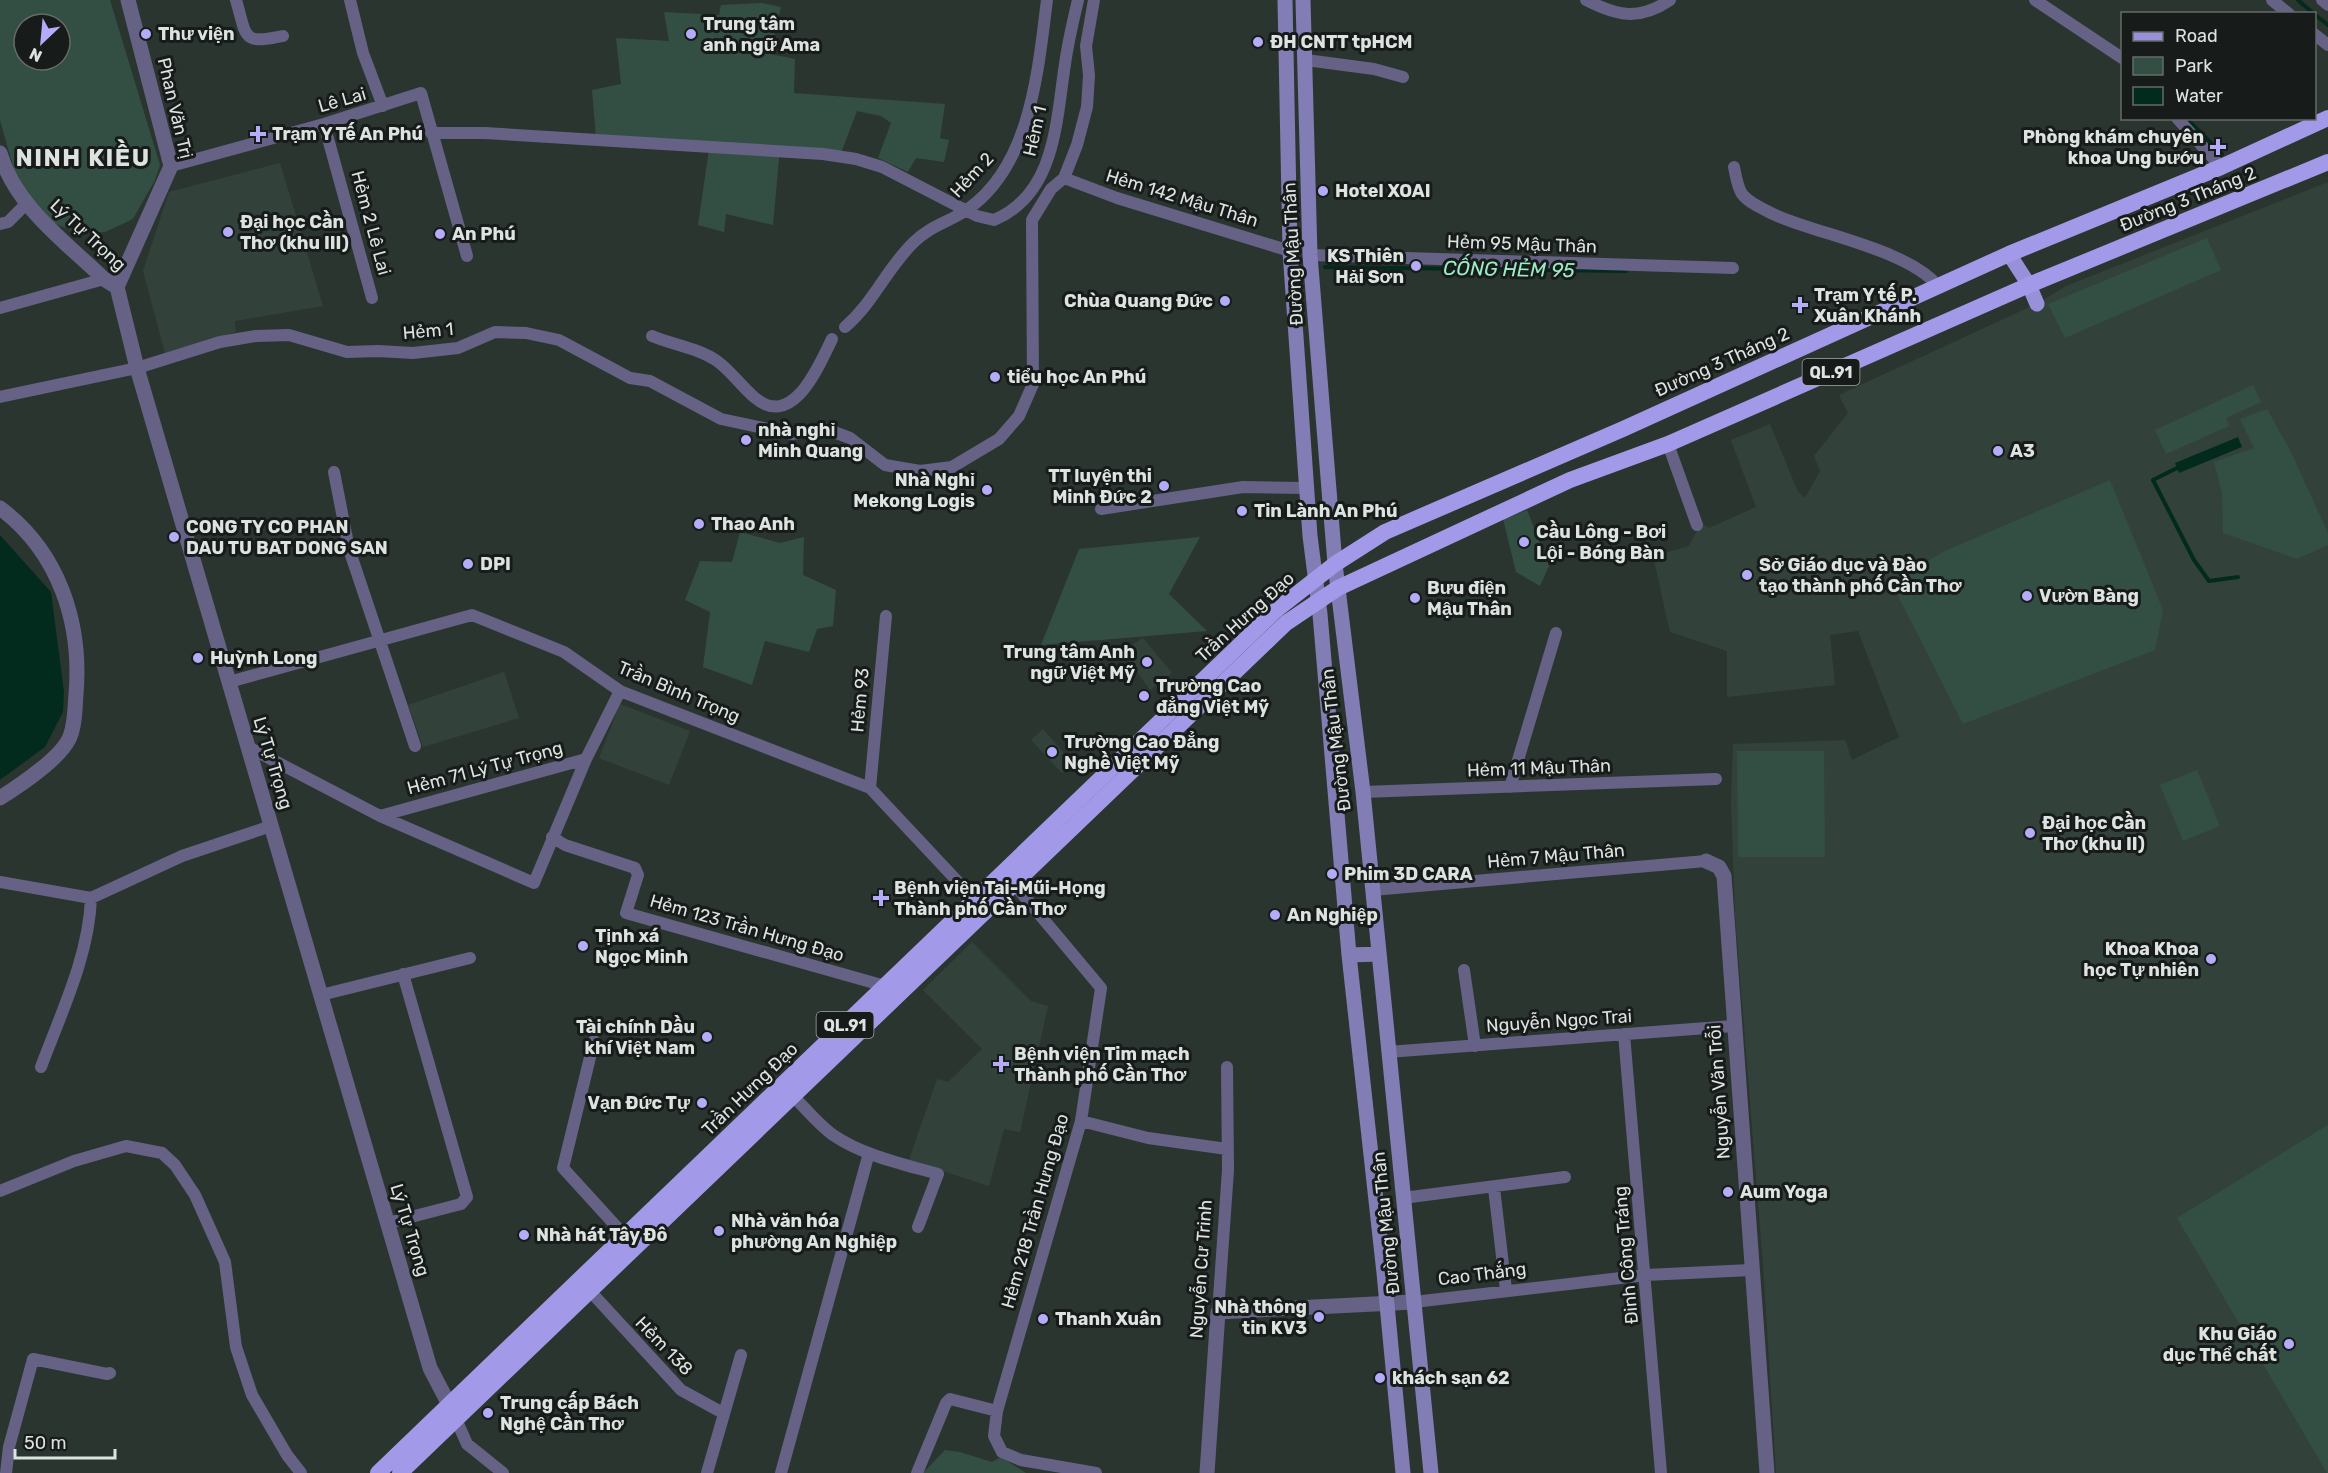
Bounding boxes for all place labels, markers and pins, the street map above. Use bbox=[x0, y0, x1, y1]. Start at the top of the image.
place label: Trung tâm anh ngữ Ama bbox=[703, 13, 820, 56]
place label: Thư viện bbox=[158, 23, 235, 45]
marker: Thư viện bbox=[139, 27, 153, 41]
marker: Trung tâm anh ngữ Ama bbox=[684, 27, 698, 41]
place label: ĐH CNTT tpHCM bbox=[1270, 31, 1413, 53]
marker: ĐH CNTT tpHCM bbox=[1251, 35, 1265, 49]
place label: Trạm Y Tế An Phú bbox=[272, 122, 423, 145]
marker: Trạm Y Tế An Phú bbox=[249, 125, 267, 143]
place label: Phòng khám chuyên khoa Ung bướu bbox=[2023, 126, 2204, 169]
marker: Phòng khám chuyên khoa Ung bướu bbox=[2209, 138, 2227, 156]
place label: Hotel XOAI bbox=[1335, 180, 1431, 202]
marker: Hotel XOAI bbox=[1316, 184, 1330, 198]
place label: Đại học Cần Thơ (khu III) bbox=[240, 210, 349, 254]
place label: An Phú bbox=[452, 223, 516, 245]
marker: Đại học Cần Thơ (khu III) bbox=[221, 225, 235, 239]
marker: An Phú bbox=[433, 227, 447, 241]
place label: KS Thiên Hải Sơn bbox=[1327, 245, 1404, 288]
marker: KS Thiên Hải Sơn bbox=[1409, 259, 1423, 273]
place label: Trạm Y tế P. Xuân Khánh bbox=[1814, 283, 1921, 327]
place label: Chùa Quang Đức bbox=[1064, 290, 1213, 312]
marker: Chùa Quang Đức bbox=[1218, 294, 1232, 308]
marker: Trạm Y tế P. Xuân Khánh bbox=[1791, 296, 1809, 314]
place label: tiểu học An Phú bbox=[1007, 366, 1146, 388]
marker: tiểu học An Phú bbox=[988, 370, 1002, 384]
place label: nhà nghỉ Minh Quang bbox=[758, 419, 863, 462]
marker: nhà nghỉ Minh Quang bbox=[739, 433, 753, 447]
place label: A3 bbox=[2010, 440, 2035, 462]
marker: A3 bbox=[1991, 444, 2005, 458]
place label: TT luyện thi Minh Đức 2 bbox=[1048, 465, 1152, 508]
place label: Nhà Nghỉ Mekong Logis bbox=[853, 469, 975, 512]
marker: TT luyện thi Minh Đức 2 bbox=[1157, 479, 1171, 493]
marker: Nhà Nghỉ Mekong Logis bbox=[980, 483, 994, 497]
place label: Tin Lành An Phú bbox=[1254, 500, 1397, 522]
marker: Tin Lành An Phú bbox=[1235, 504, 1249, 518]
place label: Thao Anh bbox=[711, 513, 795, 535]
place label: CONG TY CO PHAN DAU TU BAT DONG SAN bbox=[186, 516, 388, 559]
marker: Thao Anh bbox=[692, 517, 706, 531]
place label: Cầu Lông - Bơi Lội - Bóng Bàn bbox=[1536, 520, 1666, 564]
marker: CONG TY CO PHAN DAU TU BAT DONG SAN bbox=[167, 530, 181, 544]
marker: Cầu Lông - Bơi Lội - Bóng Bàn bbox=[1517, 535, 1531, 549]
place label: DPI bbox=[480, 553, 511, 575]
place label: Sở Giáo dục và Đào tạo thành phố Cần Thơ bbox=[1759, 554, 1962, 597]
marker: DPI bbox=[461, 557, 475, 571]
marker: Sở Giáo dục và Đào tạo thành phố Cần Thơ bbox=[1740, 568, 1754, 582]
place label: Bưu điện Mậu Thân bbox=[1427, 577, 1512, 620]
place label: Vườn Bàng bbox=[2039, 585, 2139, 607]
marker: Vườn Bàng bbox=[2020, 589, 2034, 603]
marker: Bưu điện Mậu Thân bbox=[1408, 591, 1422, 605]
place label: Trung tâm Anh ngữ Việt Mỹ bbox=[1003, 641, 1135, 684]
place label: Huỳnh Long bbox=[210, 647, 317, 669]
marker: Huỳnh Long bbox=[191, 651, 205, 665]
marker: Trung tâm Anh ngữ Việt Mỹ bbox=[1140, 655, 1154, 669]
place label: Trường Cao đẳng Việt Mỹ bbox=[1156, 675, 1269, 718]
marker: Trường Cao đẳng Việt Mỹ bbox=[1137, 689, 1151, 703]
place label: Trường Cao Đẳng Nghề Việt Mỹ bbox=[1064, 731, 1220, 774]
marker: Trường Cao Đẳng Nghề Việt Mỹ bbox=[1045, 745, 1059, 759]
place label: Đại học Cần Thơ (khu II) bbox=[2042, 811, 2146, 855]
marker: Đại học Cần Thơ (khu II) bbox=[2023, 826, 2037, 840]
place label: Phim 3D CARA bbox=[1344, 863, 1473, 885]
marker: Phim 3D CARA bbox=[1325, 867, 1339, 881]
place label: Bệnh viện Tai-Mũi-Họng Thành phố Cần Thơ bbox=[894, 877, 1106, 920]
marker: Bệnh viện Tai-Mũi-Họng Thành phố Cần Thơ bbox=[872, 889, 890, 907]
place label: An Nghiệp bbox=[1287, 904, 1378, 926]
marker: An Nghiệp bbox=[1268, 908, 1282, 922]
place label: Tịnh xá Ngọc Minh bbox=[595, 925, 688, 968]
place label: Khoa Khoa học Tự nhiên bbox=[2083, 938, 2199, 981]
marker: Tịnh xá Ngọc Minh bbox=[576, 939, 590, 953]
marker: Khoa Khoa học Tự nhiên bbox=[2204, 952, 2218, 966]
place label: Tài chính Dầu khí Việt Nam bbox=[576, 1015, 695, 1059]
marker: Tài chính Dầu khí Việt Nam bbox=[700, 1030, 714, 1044]
place label: Bệnh viện Tim mạch Thành phố Cần Thơ bbox=[1014, 1043, 1190, 1086]
marker: Bệnh viện Tim mạch Thành phố Cần Thơ bbox=[992, 1055, 1010, 1073]
place label: Vạn Đức Tự bbox=[587, 1092, 691, 1114]
marker: Vạn Đức Tự bbox=[695, 1096, 709, 1110]
place label: Aum Yoga bbox=[1740, 1181, 1828, 1203]
marker: Aum Yoga bbox=[1721, 1185, 1735, 1199]
place label: Nhà văn hóa phường An Nghiệp bbox=[731, 1210, 897, 1253]
place label: Nhà hát Tây Đô bbox=[536, 1224, 668, 1246]
marker: Nhà văn hóa phường An Nghiệp bbox=[712, 1224, 726, 1238]
marker: Nhà hát Tây Đô bbox=[517, 1228, 531, 1242]
place label: Nhà thông tin KV3 bbox=[1214, 1296, 1307, 1339]
place label: Thanh Xuân bbox=[1055, 1308, 1161, 1330]
marker: Nhà thông tin KV3 bbox=[1312, 1310, 1326, 1324]
marker: Thanh Xuân bbox=[1036, 1312, 1050, 1326]
place label: Khu Giáo dục Thể chất bbox=[2163, 1323, 2277, 1366]
marker: Khu Giáo dục Thể chất bbox=[2282, 1337, 2296, 1351]
place label: khách sạn 62 bbox=[1392, 1367, 1510, 1389]
marker: khách sạn 62 bbox=[1373, 1371, 1387, 1385]
place label: Trung cấp Bách Nghệ Cần Thơ bbox=[500, 1391, 639, 1435]
marker: Trung cấp Bách Nghệ Cần Thơ bbox=[481, 1406, 495, 1420]

